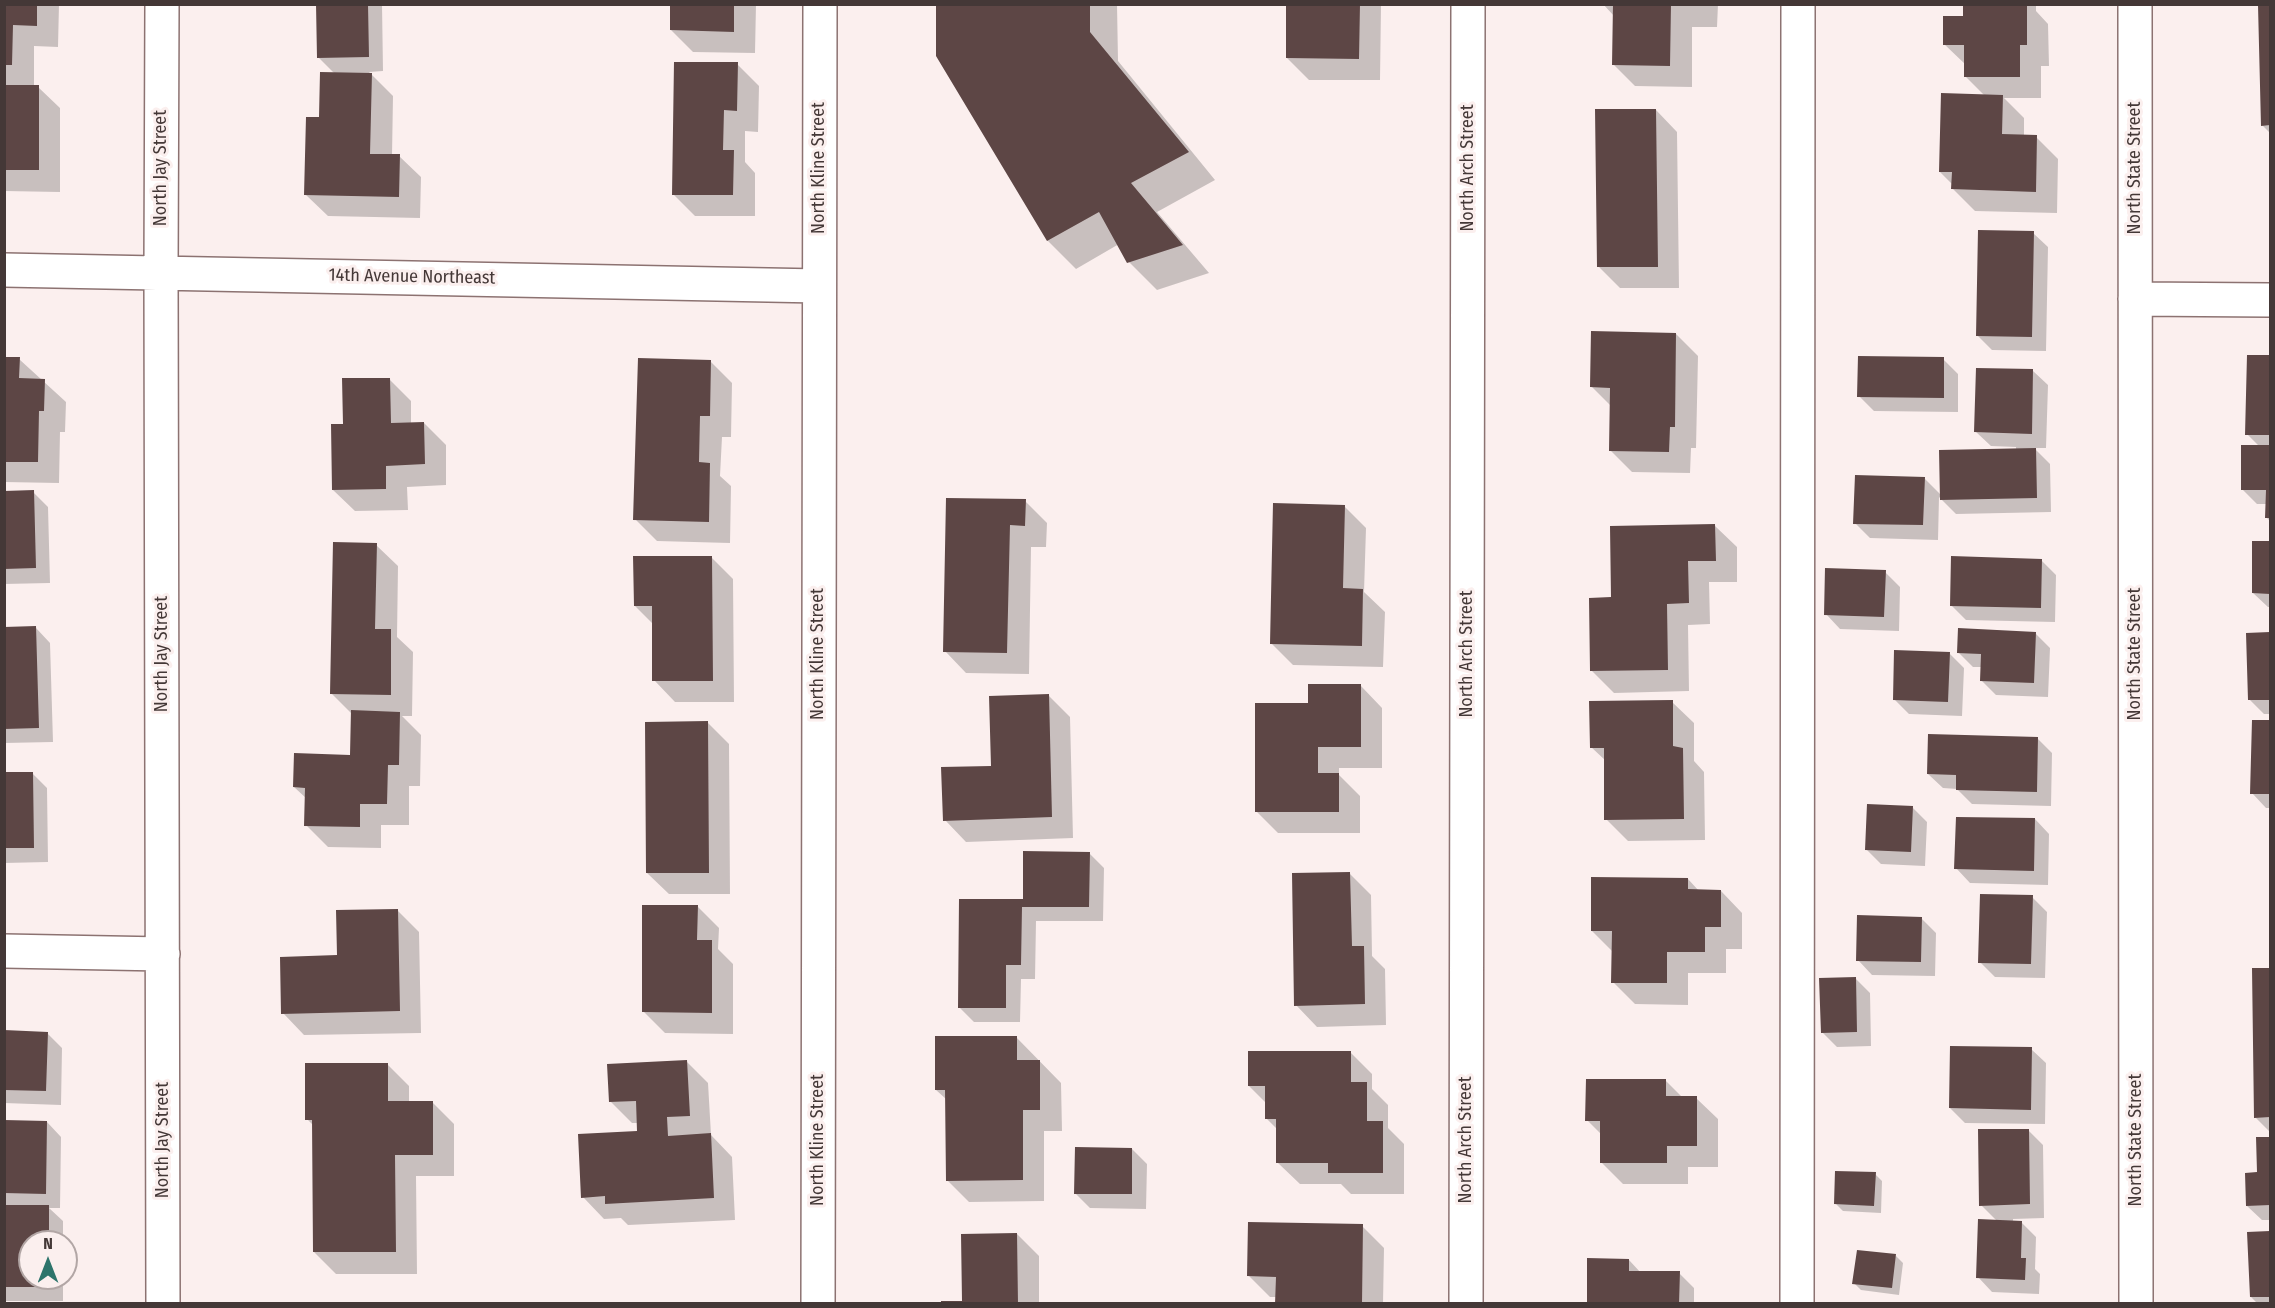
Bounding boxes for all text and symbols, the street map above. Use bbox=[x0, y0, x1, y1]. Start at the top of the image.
street label: North Kline Street bbox=[808, 102, 830, 234]
street label: North State Street bbox=[2124, 102, 2146, 234]
street label: North Arch Street bbox=[1457, 104, 1479, 232]
street label: North Jay Street bbox=[150, 110, 172, 226]
street label: 14th Avenue Northeast bbox=[328, 265, 496, 289]
street label: North Kline Street bbox=[807, 588, 829, 720]
street label: North State Street bbox=[2124, 588, 2146, 720]
street label: North Arch Street bbox=[1456, 590, 1478, 718]
street label: North Jay Street bbox=[151, 596, 173, 712]
street label: North Kline Street bbox=[807, 1074, 829, 1206]
street label: North State Street bbox=[2125, 1074, 2147, 1206]
street label: North Arch Street bbox=[1455, 1076, 1477, 1204]
street label: North Jay Street bbox=[152, 1082, 174, 1198]
north arrow bbox=[18, 1230, 78, 1290]
text: N bbox=[43, 1234, 53, 1253]

